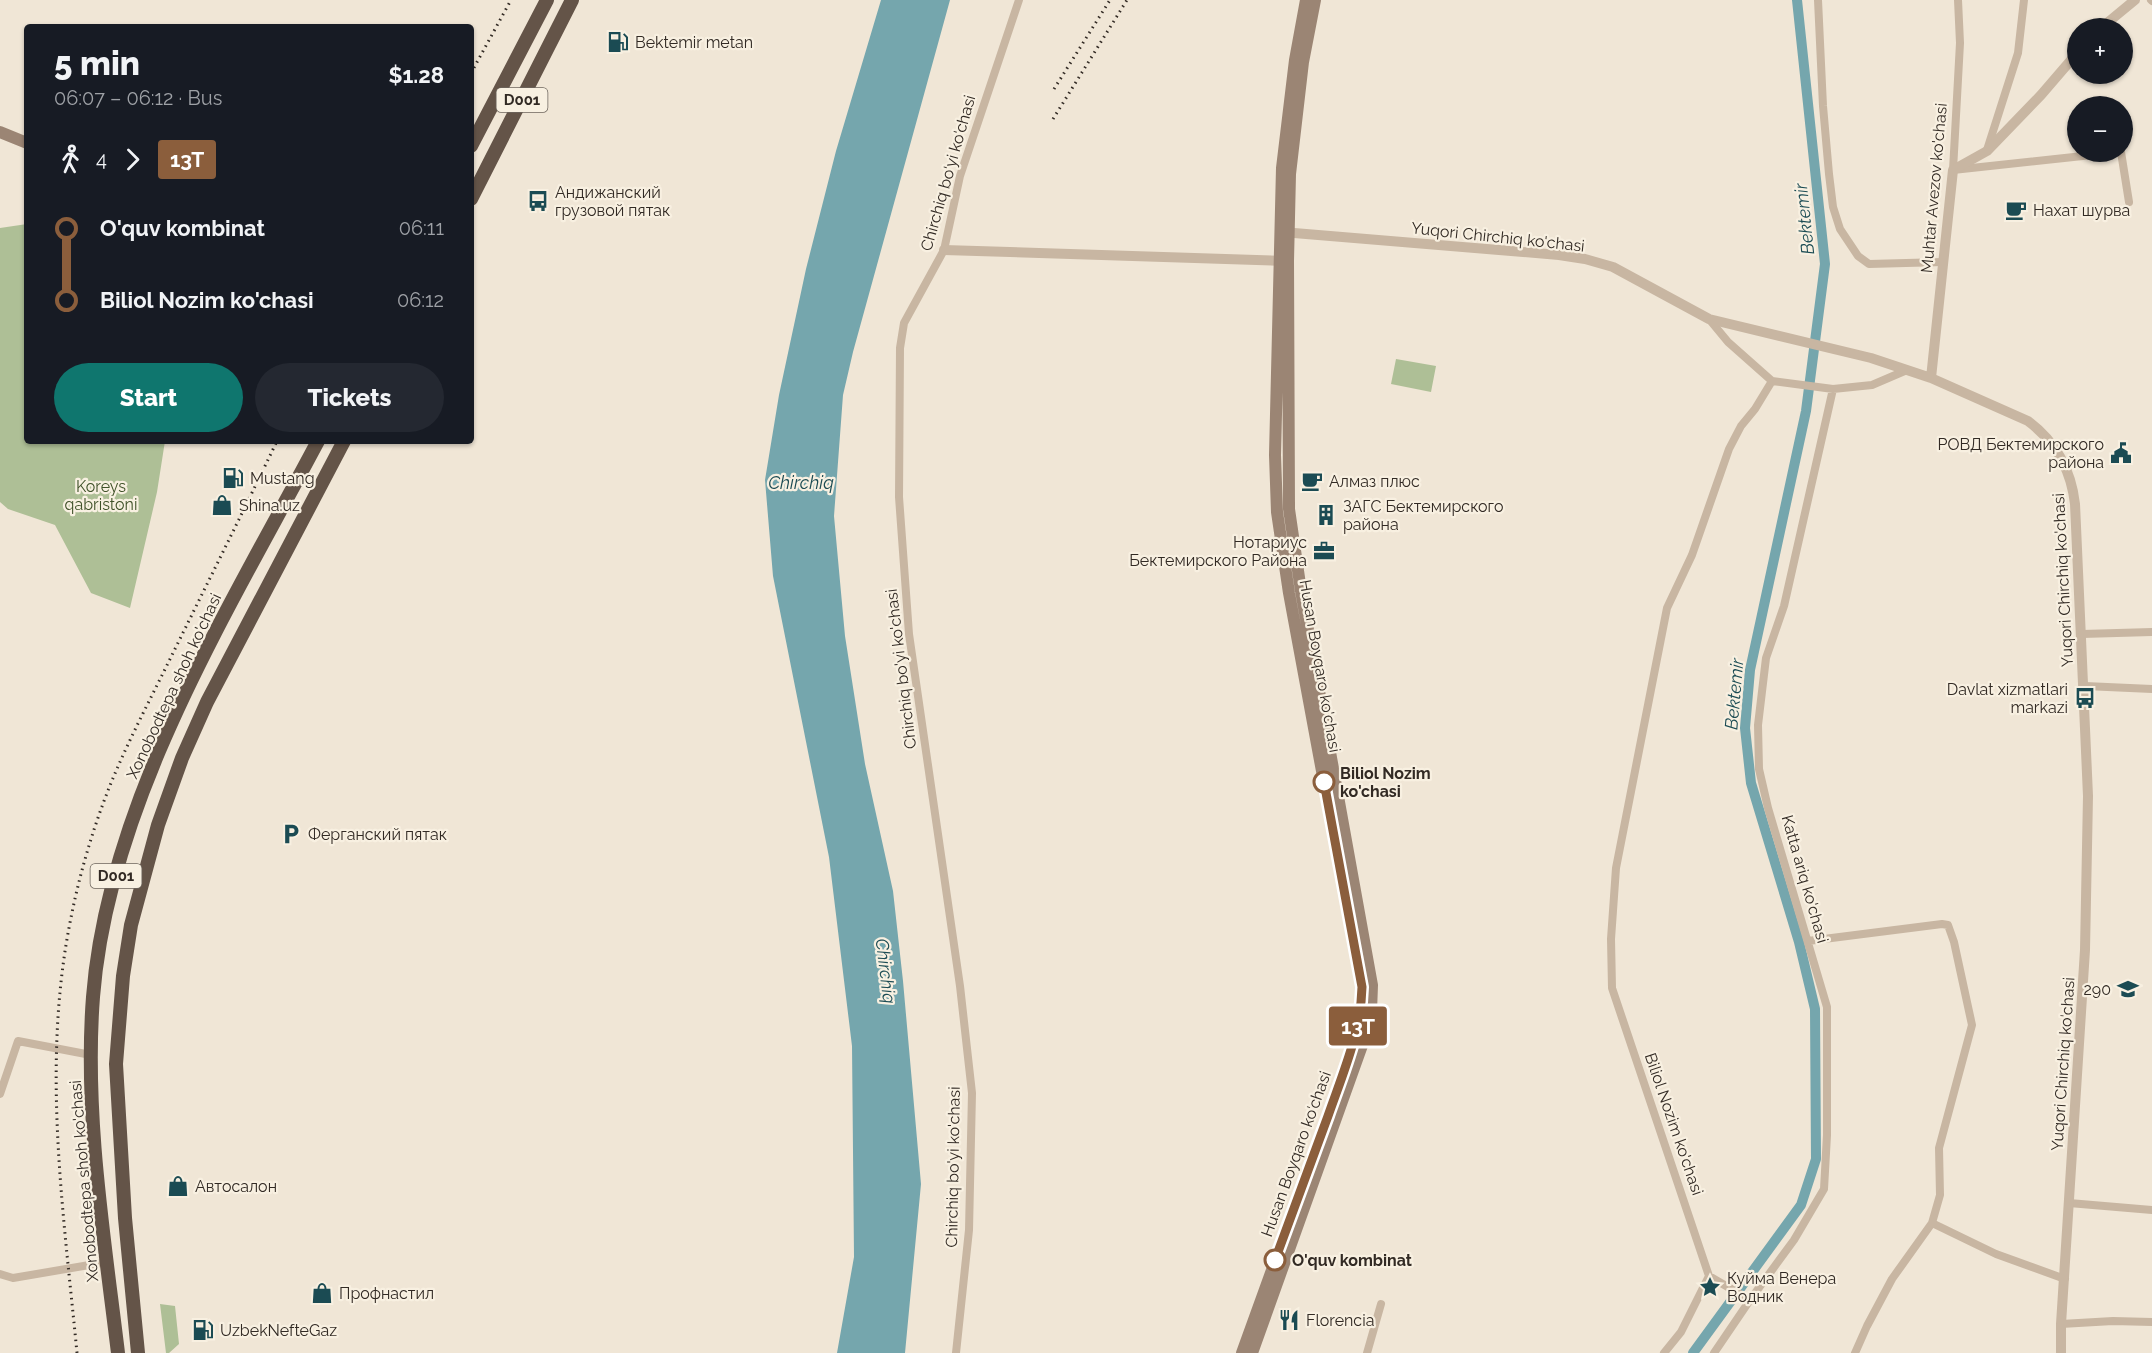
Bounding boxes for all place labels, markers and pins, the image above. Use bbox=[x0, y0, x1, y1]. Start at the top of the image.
fuel station icon: Bektemir metan bbox=[606, 30, 630, 54]
place label: Bektemir metan bbox=[635, 33, 753, 52]
place label: Андижанский грузовой пятак bbox=[555, 183, 670, 220]
bus stop icon: Андижанский грузовой пятак bbox=[526, 189, 550, 213]
cafe icon: Нахат шурва bbox=[2004, 198, 2028, 222]
place label: Нахат шурва bbox=[2033, 201, 2130, 220]
place label: РОВД Бектемирского района bbox=[1938, 435, 2104, 472]
public building icon: РОВД Бектемирского района bbox=[2109, 441, 2133, 465]
fuel station icon: Mustang bbox=[221, 466, 245, 490]
place label: Mustang bbox=[250, 469, 315, 488]
cafe icon: Алмаз плюс bbox=[1300, 469, 1324, 493]
place label: Алмаз плюс bbox=[1329, 472, 1420, 491]
shop icon: Shina.uz bbox=[210, 493, 234, 517]
place label: Shina.uz bbox=[239, 496, 300, 515]
place label: ЗАГС Бектемирского района bbox=[1343, 497, 1504, 534]
building icon: ЗАГС Бектемирского района bbox=[1314, 503, 1338, 527]
place label: Нотариус Бектемирского Района bbox=[1129, 533, 1307, 570]
office icon: Нотариус Бектемирского Района bbox=[1312, 539, 1336, 563]
place label: Davlat xizmatlari markazi bbox=[1947, 680, 2068, 717]
bus stop icon: Davlat xizmatlari markazi bbox=[2073, 686, 2097, 710]
place label: Biliol Nozim ko'chasi bbox=[1340, 764, 1431, 801]
marker: Biliol Nozim ko'chasi bbox=[1313, 771, 1335, 793]
parking icon: Ферганский пятак bbox=[279, 822, 303, 846]
place label: Ферганский пятак bbox=[308, 825, 447, 844]
school or university icon: 290 bbox=[2116, 977, 2140, 1001]
place label: 290 bbox=[2083, 980, 2111, 999]
shop icon: Автосалон bbox=[166, 1174, 190, 1198]
place label: Автосалон bbox=[195, 1177, 277, 1196]
marker: O'quv kombinat bbox=[1264, 1249, 1286, 1271]
place label: O'quv kombinat bbox=[1292, 1251, 1412, 1270]
place label: Куйма Венера Водник bbox=[1727, 1269, 1836, 1306]
place icon: Куйма Венера Водник bbox=[1698, 1275, 1722, 1299]
shop icon: Профнастил bbox=[310, 1281, 334, 1305]
place label: Профнастил bbox=[339, 1284, 434, 1303]
restaurant icon: Florencia bbox=[1277, 1308, 1301, 1332]
place label: Florencia bbox=[1306, 1311, 1374, 1330]
fuel station icon: UzbekNefteGaz bbox=[191, 1318, 215, 1342]
place label: UzbekNefteGaz bbox=[220, 1321, 337, 1340]

